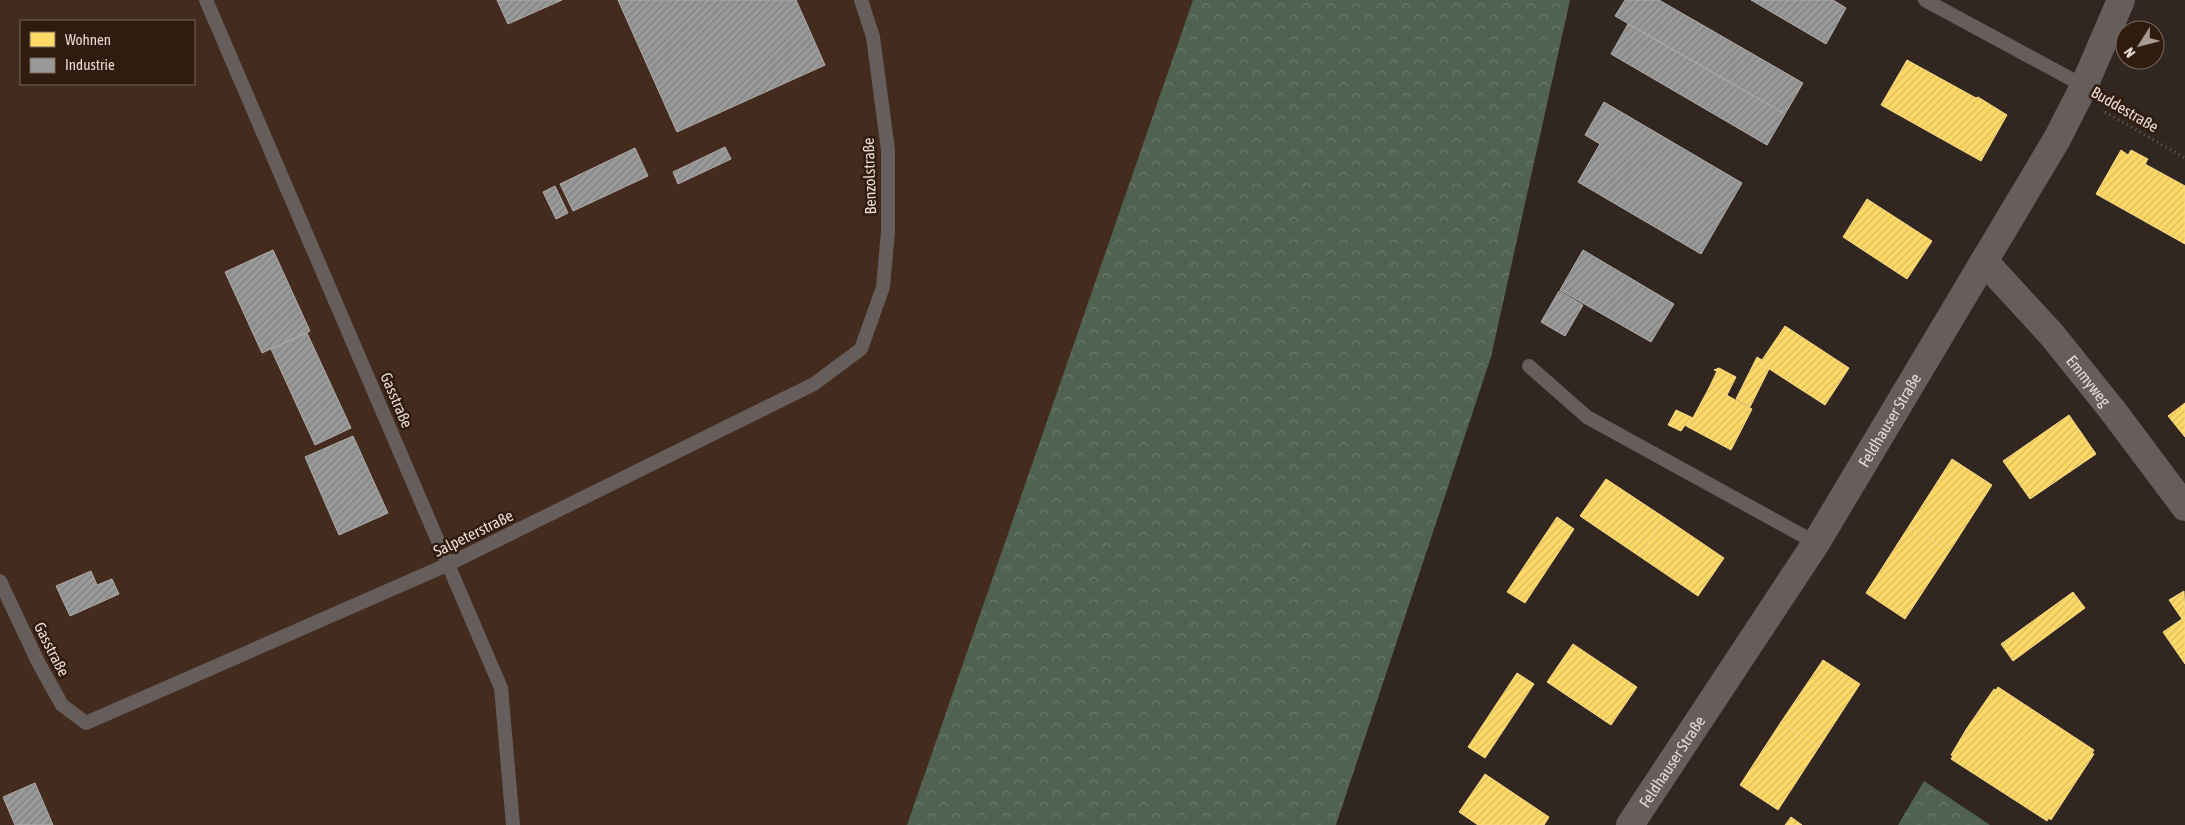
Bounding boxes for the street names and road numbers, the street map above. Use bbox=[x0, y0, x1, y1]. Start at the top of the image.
street label: Buddestraße bbox=[2088, 83, 2162, 135]
street label: Benzolstraße bbox=[859, 137, 879, 215]
street label: Emmyweg bbox=[2063, 352, 2114, 410]
street label: Gasstraße bbox=[377, 370, 417, 430]
street label: Feldhauser Straße bbox=[1854, 370, 1924, 470]
street label: Salpeterstraße bbox=[430, 506, 516, 561]
street label: Gasstraße bbox=[31, 619, 73, 679]
street label: Feldhauser Straße bbox=[1635, 712, 1709, 811]

